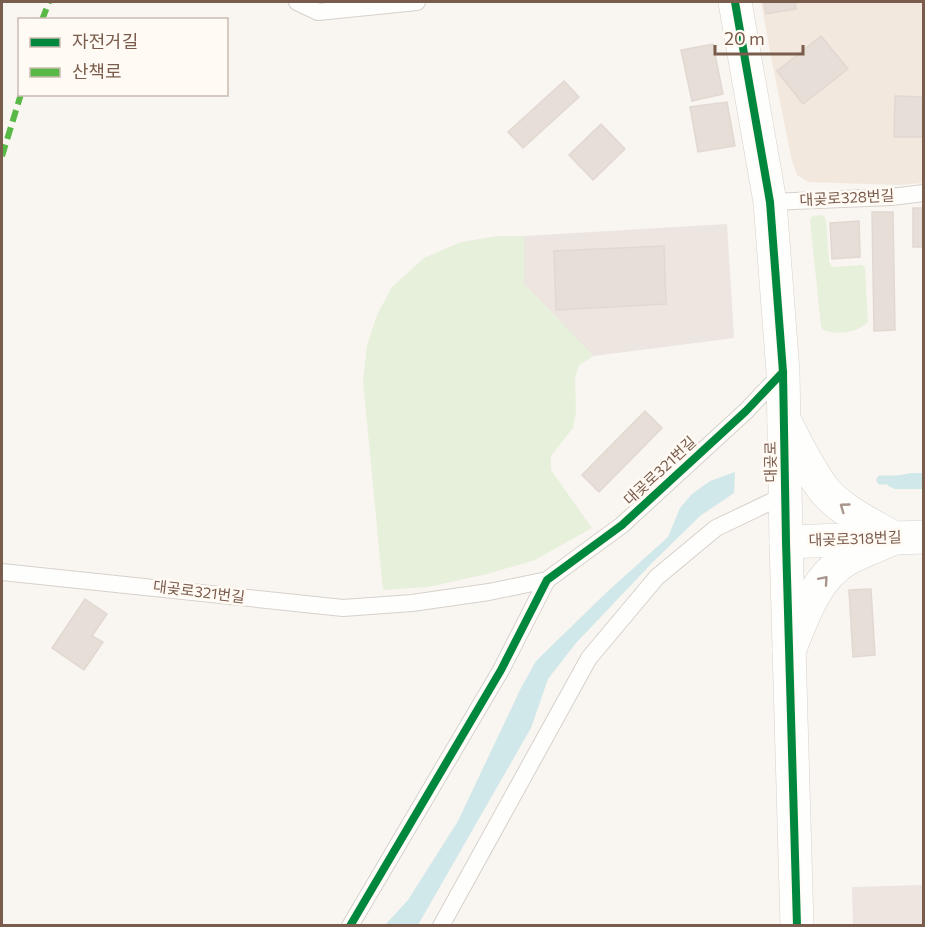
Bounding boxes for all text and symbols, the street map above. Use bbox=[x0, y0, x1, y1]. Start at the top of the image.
legend bbox=[18, 18, 228, 96]
scale bar bbox=[715, 18, 804, 56]
text: 20 m bbox=[724, 27, 765, 49]
text: 자전거길 bbox=[72, 30, 138, 52]
text: 산책로 bbox=[72, 60, 122, 82]
street label: 대곶로328번길 bbox=[799, 186, 895, 208]
street label: 대곶로321번길 bbox=[619, 432, 699, 508]
street label: 대곶로 bbox=[761, 441, 779, 483]
one-way arrow bbox=[840, 503, 851, 514]
street label: 대곶로318번길 bbox=[808, 527, 902, 549]
street label: 대곶로321번길 bbox=[152, 576, 246, 606]
one-way arrow bbox=[816, 576, 827, 587]

